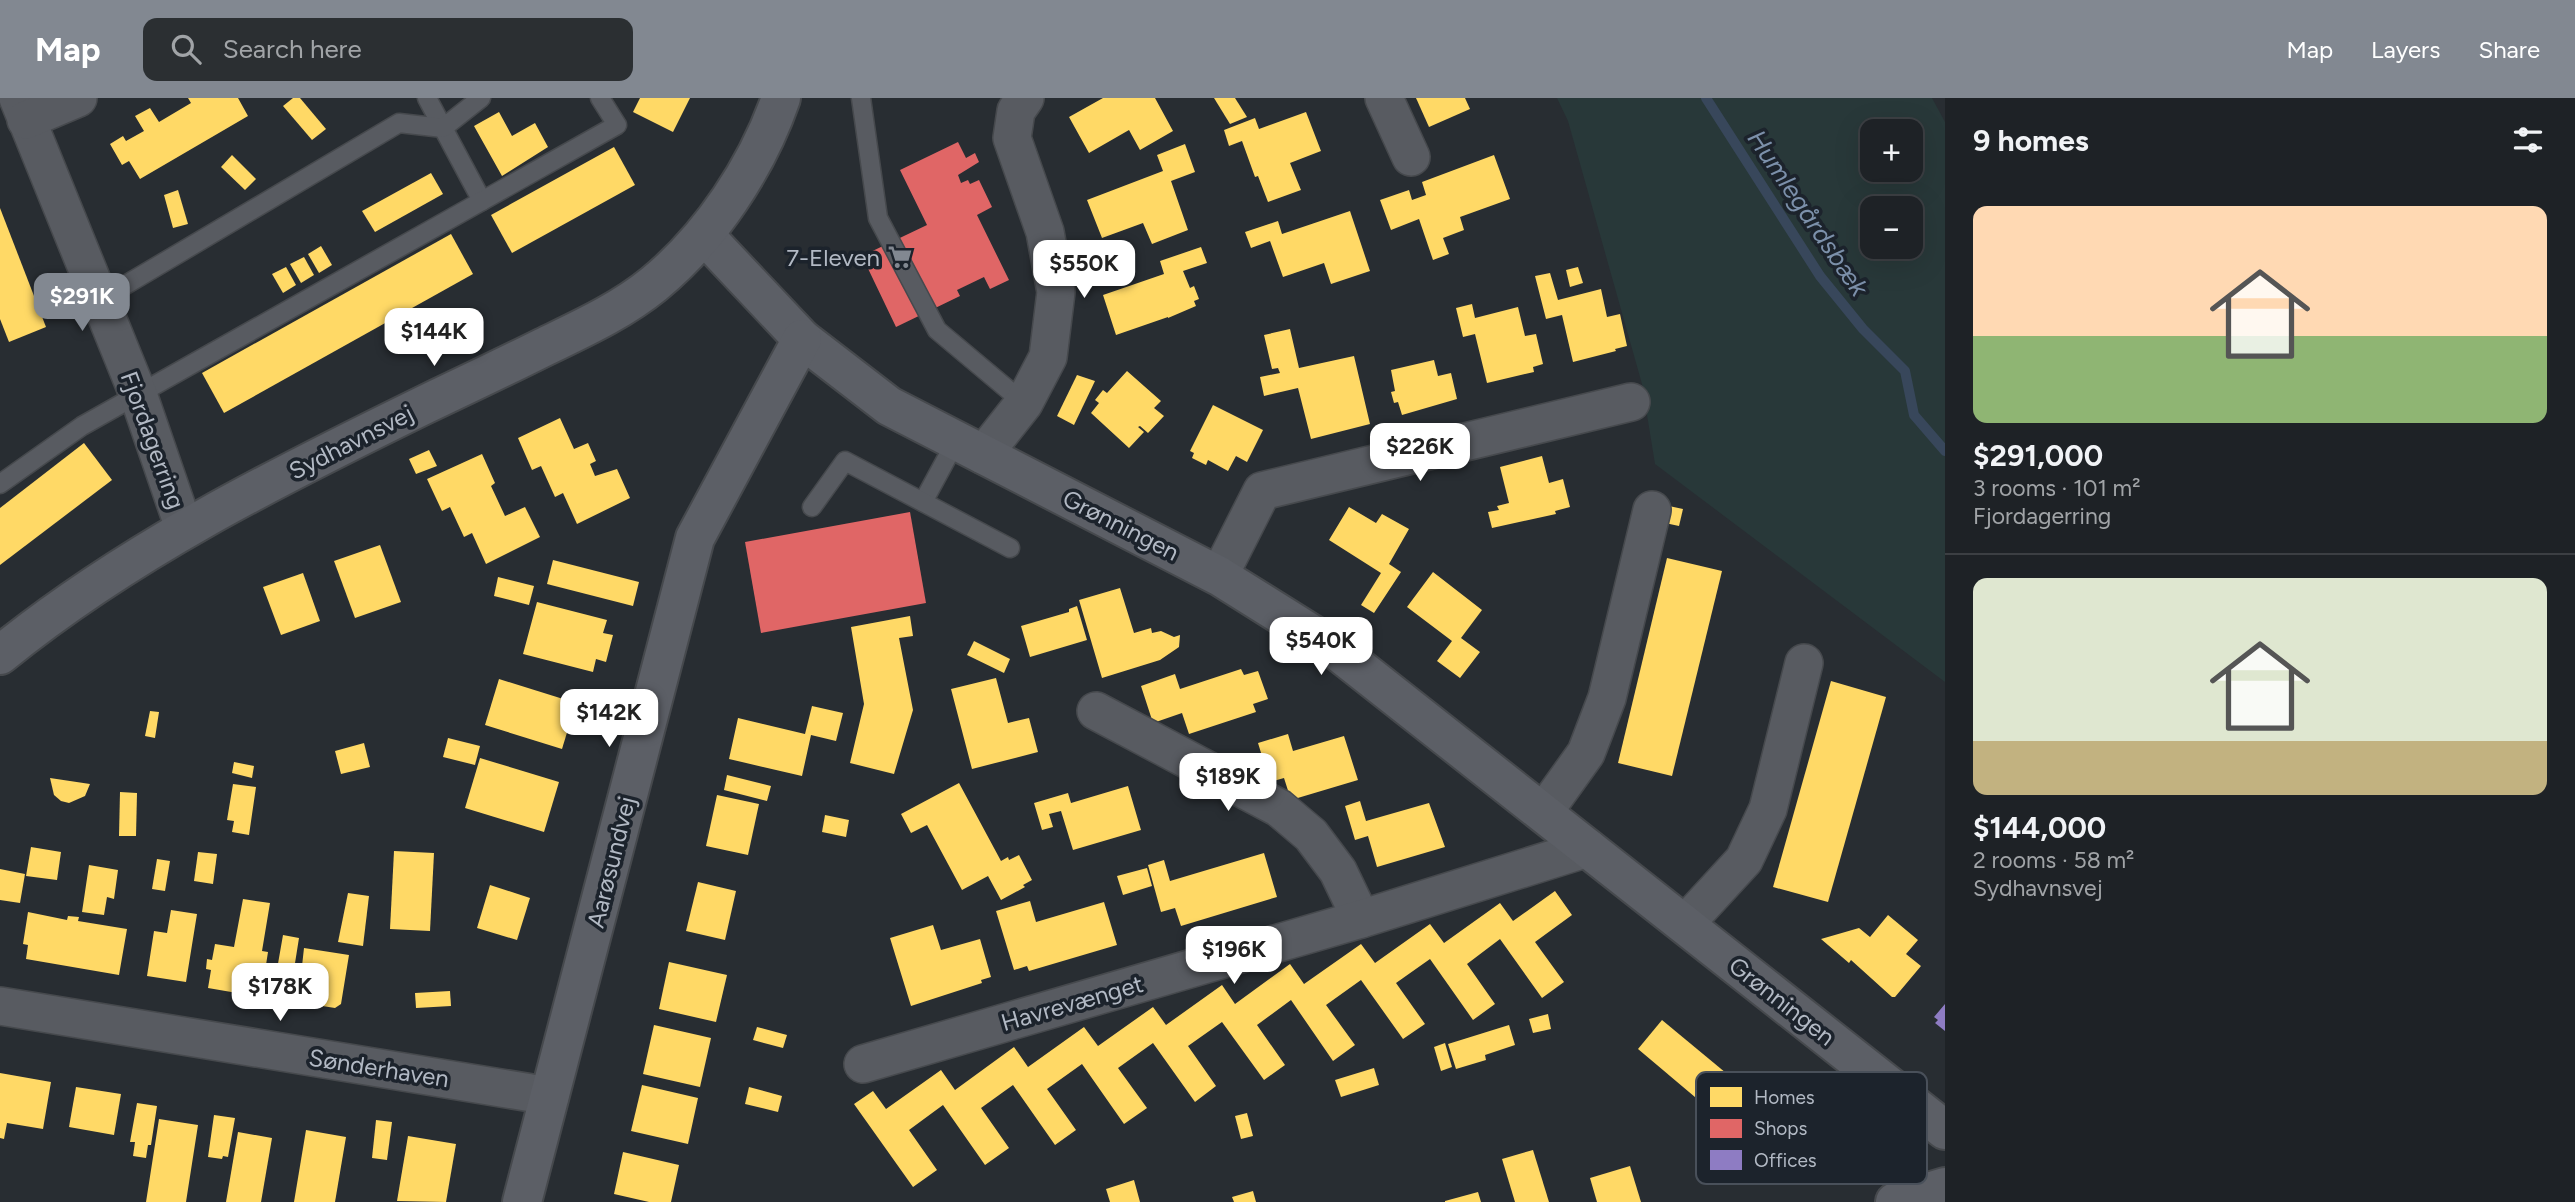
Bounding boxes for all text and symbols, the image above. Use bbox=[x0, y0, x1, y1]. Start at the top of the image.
search box bbox=[143, 18, 633, 81]
text: Map bbox=[35, 30, 101, 69]
icon: search bbox=[167, 30, 205, 68]
text: Search here bbox=[223, 33, 362, 65]
text: Map bbox=[2286, 35, 2333, 64]
text: Layers bbox=[2371, 35, 2440, 64]
text: Share bbox=[2478, 35, 2540, 64]
map controls bbox=[1860, 119, 1923, 259]
button: + bbox=[1860, 119, 1923, 182]
icon: filters bbox=[2509, 121, 2547, 159]
text: 9 homes bbox=[1973, 122, 2089, 159]
water label: Humlegårdsbæk bbox=[1741, 124, 1876, 303]
button: − bbox=[1860, 196, 1923, 259]
pin: $550K bbox=[1035, 240, 1133, 300]
place label: 7-Eleven bbox=[786, 243, 880, 272]
supermarket icon: 7-Eleven bbox=[886, 243, 914, 271]
text: $550K bbox=[1049, 249, 1119, 277]
icon: home bbox=[2197, 251, 2323, 377]
pin: $291K bbox=[33, 274, 131, 333]
text: $291K bbox=[50, 282, 114, 310]
pin: $144K bbox=[385, 308, 483, 368]
text: $144K bbox=[401, 317, 467, 345]
street label: Fjordagerring bbox=[115, 367, 191, 513]
street label: Sydhavnsvej bbox=[284, 398, 418, 486]
pin: $226K bbox=[1371, 424, 1469, 483]
text: $226K bbox=[1386, 432, 1454, 460]
text: $291,000 bbox=[1973, 437, 2103, 474]
text: 3 rooms · 101 m² bbox=[1973, 474, 2140, 502]
street label: Grønningen bbox=[1058, 483, 1184, 567]
text: Fjordagerring bbox=[1973, 502, 2111, 530]
pin: $540K bbox=[1272, 618, 1370, 677]
icon: home bbox=[2197, 623, 2323, 749]
text: $540K bbox=[1286, 626, 1356, 654]
pin: $142K bbox=[560, 690, 658, 749]
text: $142K bbox=[576, 698, 642, 726]
pin: $189K bbox=[1179, 754, 1277, 813]
text: $189K bbox=[1195, 762, 1261, 790]
street label: Aarøsundvej bbox=[581, 793, 641, 931]
text: $144,000 bbox=[1973, 809, 2106, 846]
text: 2 rooms · 58 m² bbox=[1973, 846, 2134, 874]
text: Sydhavnsvej bbox=[1973, 874, 2103, 902]
pin: $196K bbox=[1185, 926, 1283, 986]
text: $196K bbox=[1202, 935, 1266, 963]
street label: Grønningen bbox=[1723, 951, 1841, 1051]
pin: $178K bbox=[231, 964, 329, 1023]
street label: Havrevænget bbox=[998, 969, 1146, 1037]
text: $178K bbox=[248, 972, 312, 1000]
street label: Sønderhaven bbox=[307, 1043, 451, 1093]
legend bbox=[1696, 1072, 1927, 1184]
text: Homes bbox=[1754, 1086, 1815, 1109]
text: Shops bbox=[1754, 1117, 1808, 1140]
text: Offices bbox=[1754, 1149, 1817, 1172]

